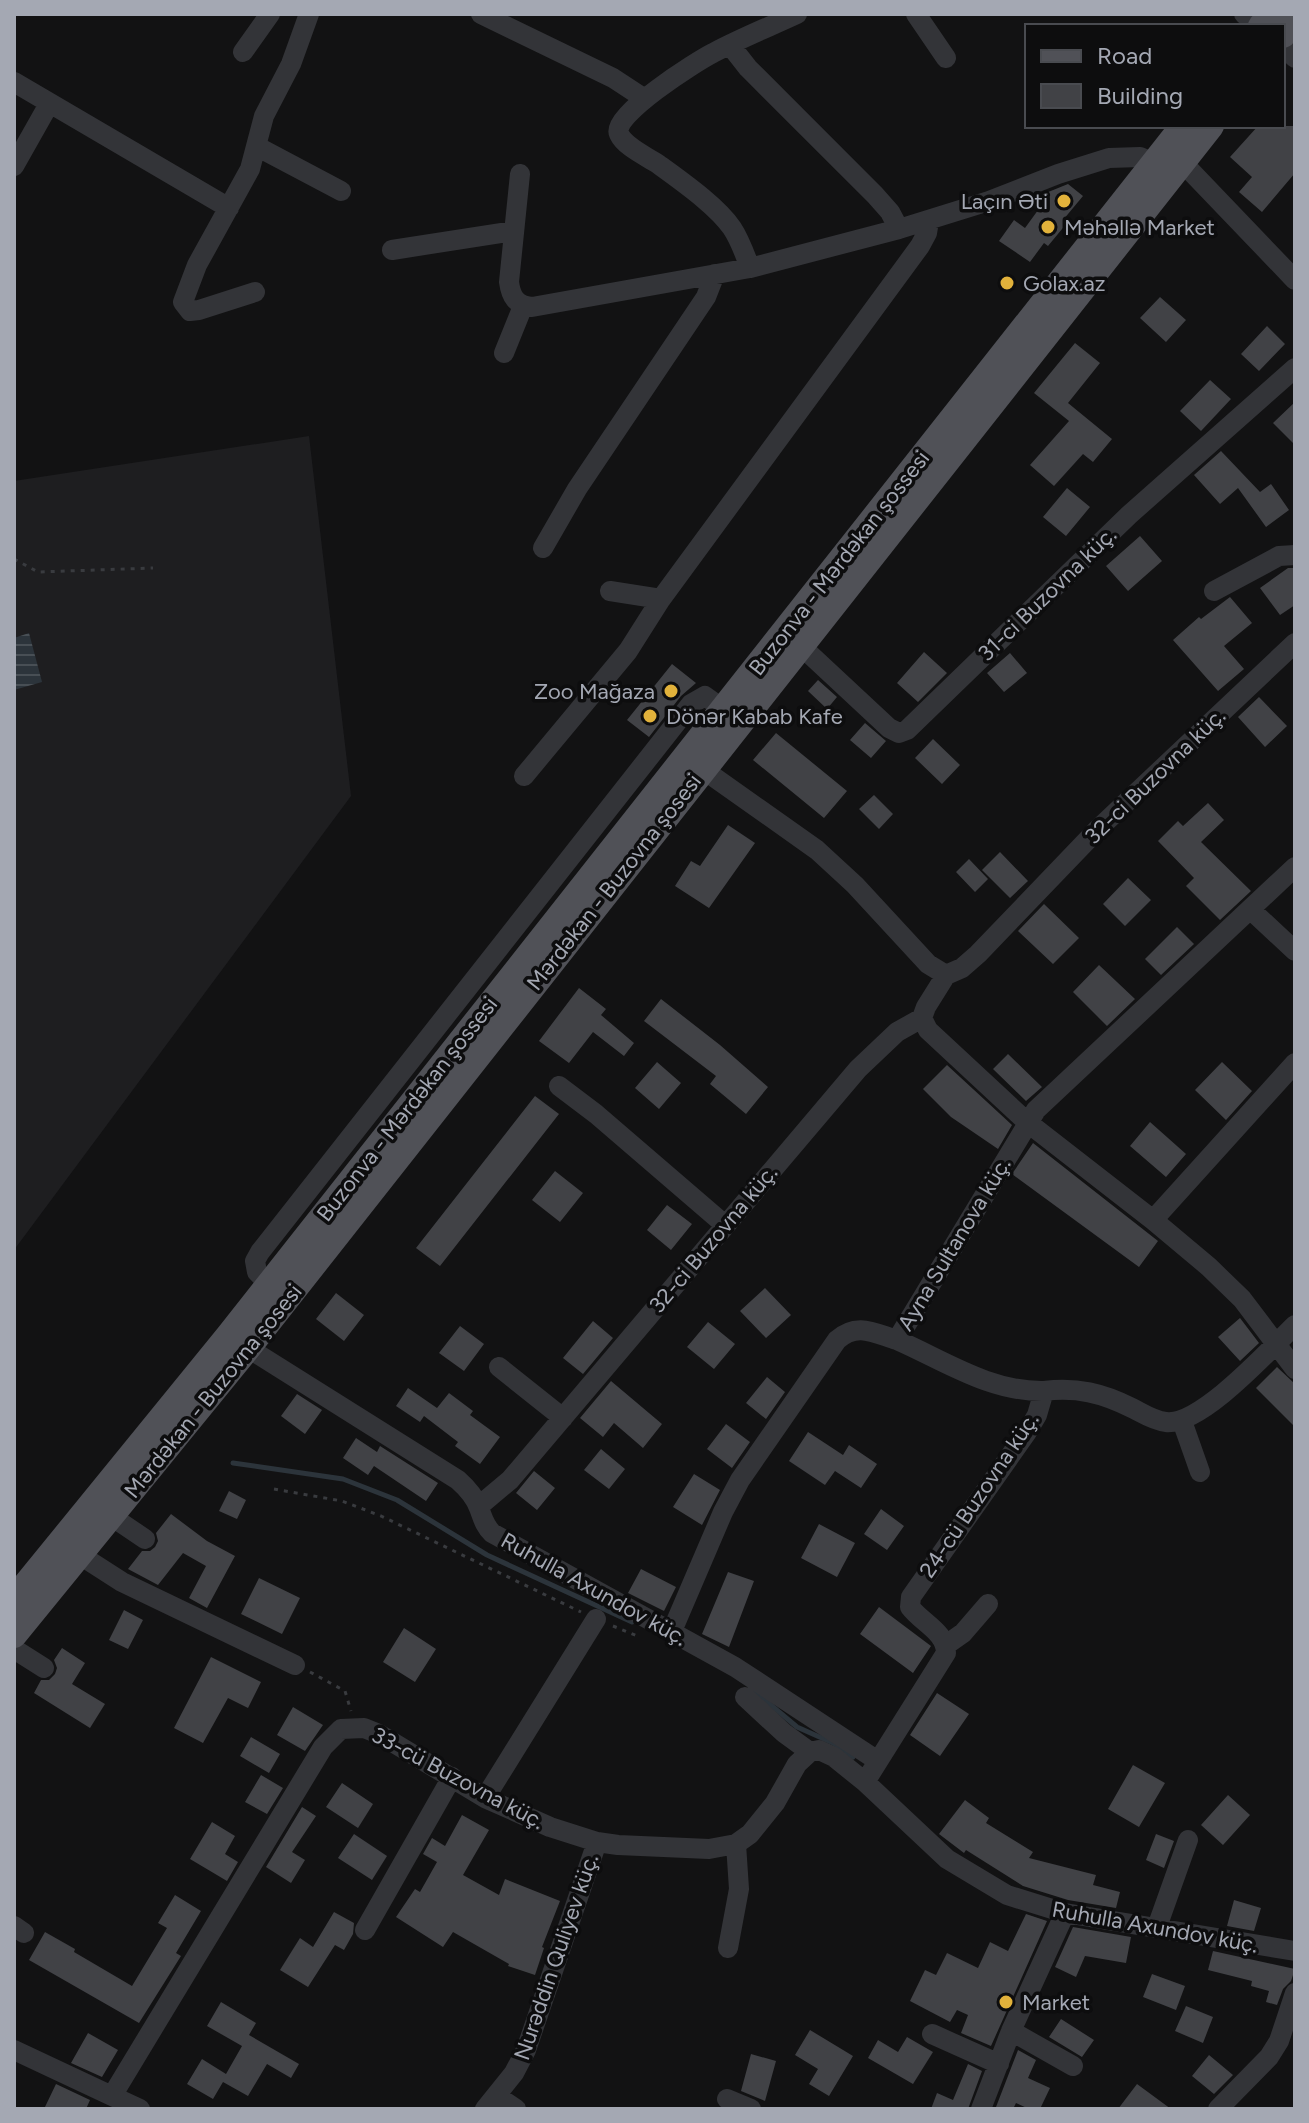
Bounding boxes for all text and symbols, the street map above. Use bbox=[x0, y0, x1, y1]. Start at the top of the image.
legend bbox=[1025, 24, 1285, 128]
text: Road bbox=[1097, 41, 1152, 70]
text: Building bbox=[1097, 81, 1183, 110]
place label: Laçın Əti bbox=[961, 188, 1048, 215]
marker: Laçın Əti bbox=[1055, 192, 1073, 210]
place label: Məhəllə Market bbox=[1064, 214, 1215, 241]
marker: Məhəllə Market bbox=[1039, 218, 1057, 236]
place label: Golax.az bbox=[1023, 270, 1106, 297]
marker: Golax.az bbox=[998, 274, 1016, 292]
street label: Buzonva - Mərdəkan şossesi bbox=[743, 445, 935, 681]
street label: 31-ci Buzovna küç. bbox=[972, 521, 1122, 667]
place label: Zoo Mağaza bbox=[534, 678, 655, 705]
marker: Zoo Mağaza bbox=[662, 682, 680, 700]
street label: 32-ci Buzovna küç. bbox=[1079, 702, 1231, 850]
place label: Dönər Kabab Kafe bbox=[666, 703, 843, 730]
marker: Dönər Kabab Kafe bbox=[641, 707, 659, 725]
street label: Mərdəkan - Buzovna şosesi bbox=[521, 768, 707, 996]
street label: Buzonva - Mərdəkan şossesi bbox=[311, 991, 503, 1227]
street label: Ayna Sultanova küç. bbox=[892, 1153, 1016, 1335]
street label: 32-ci Buzovna küç. bbox=[643, 1160, 783, 1318]
street label: Mərdəkan - Buzovna şosesi bbox=[118, 1279, 308, 1503]
street label: 24-cü Buzovna küç. bbox=[914, 1407, 1044, 1583]
street label: Ruhulla Axundov küç. bbox=[496, 1527, 692, 1651]
street label: 33-cü Buzovna küç. bbox=[367, 1721, 549, 1835]
street label: Nurəddin Quliyev küç. bbox=[508, 1850, 604, 2064]
street label: Ruhulla Axundov küç. bbox=[1050, 1896, 1260, 1958]
place label: Market bbox=[1022, 1989, 1090, 2016]
marker: Market bbox=[997, 1993, 1015, 2011]

